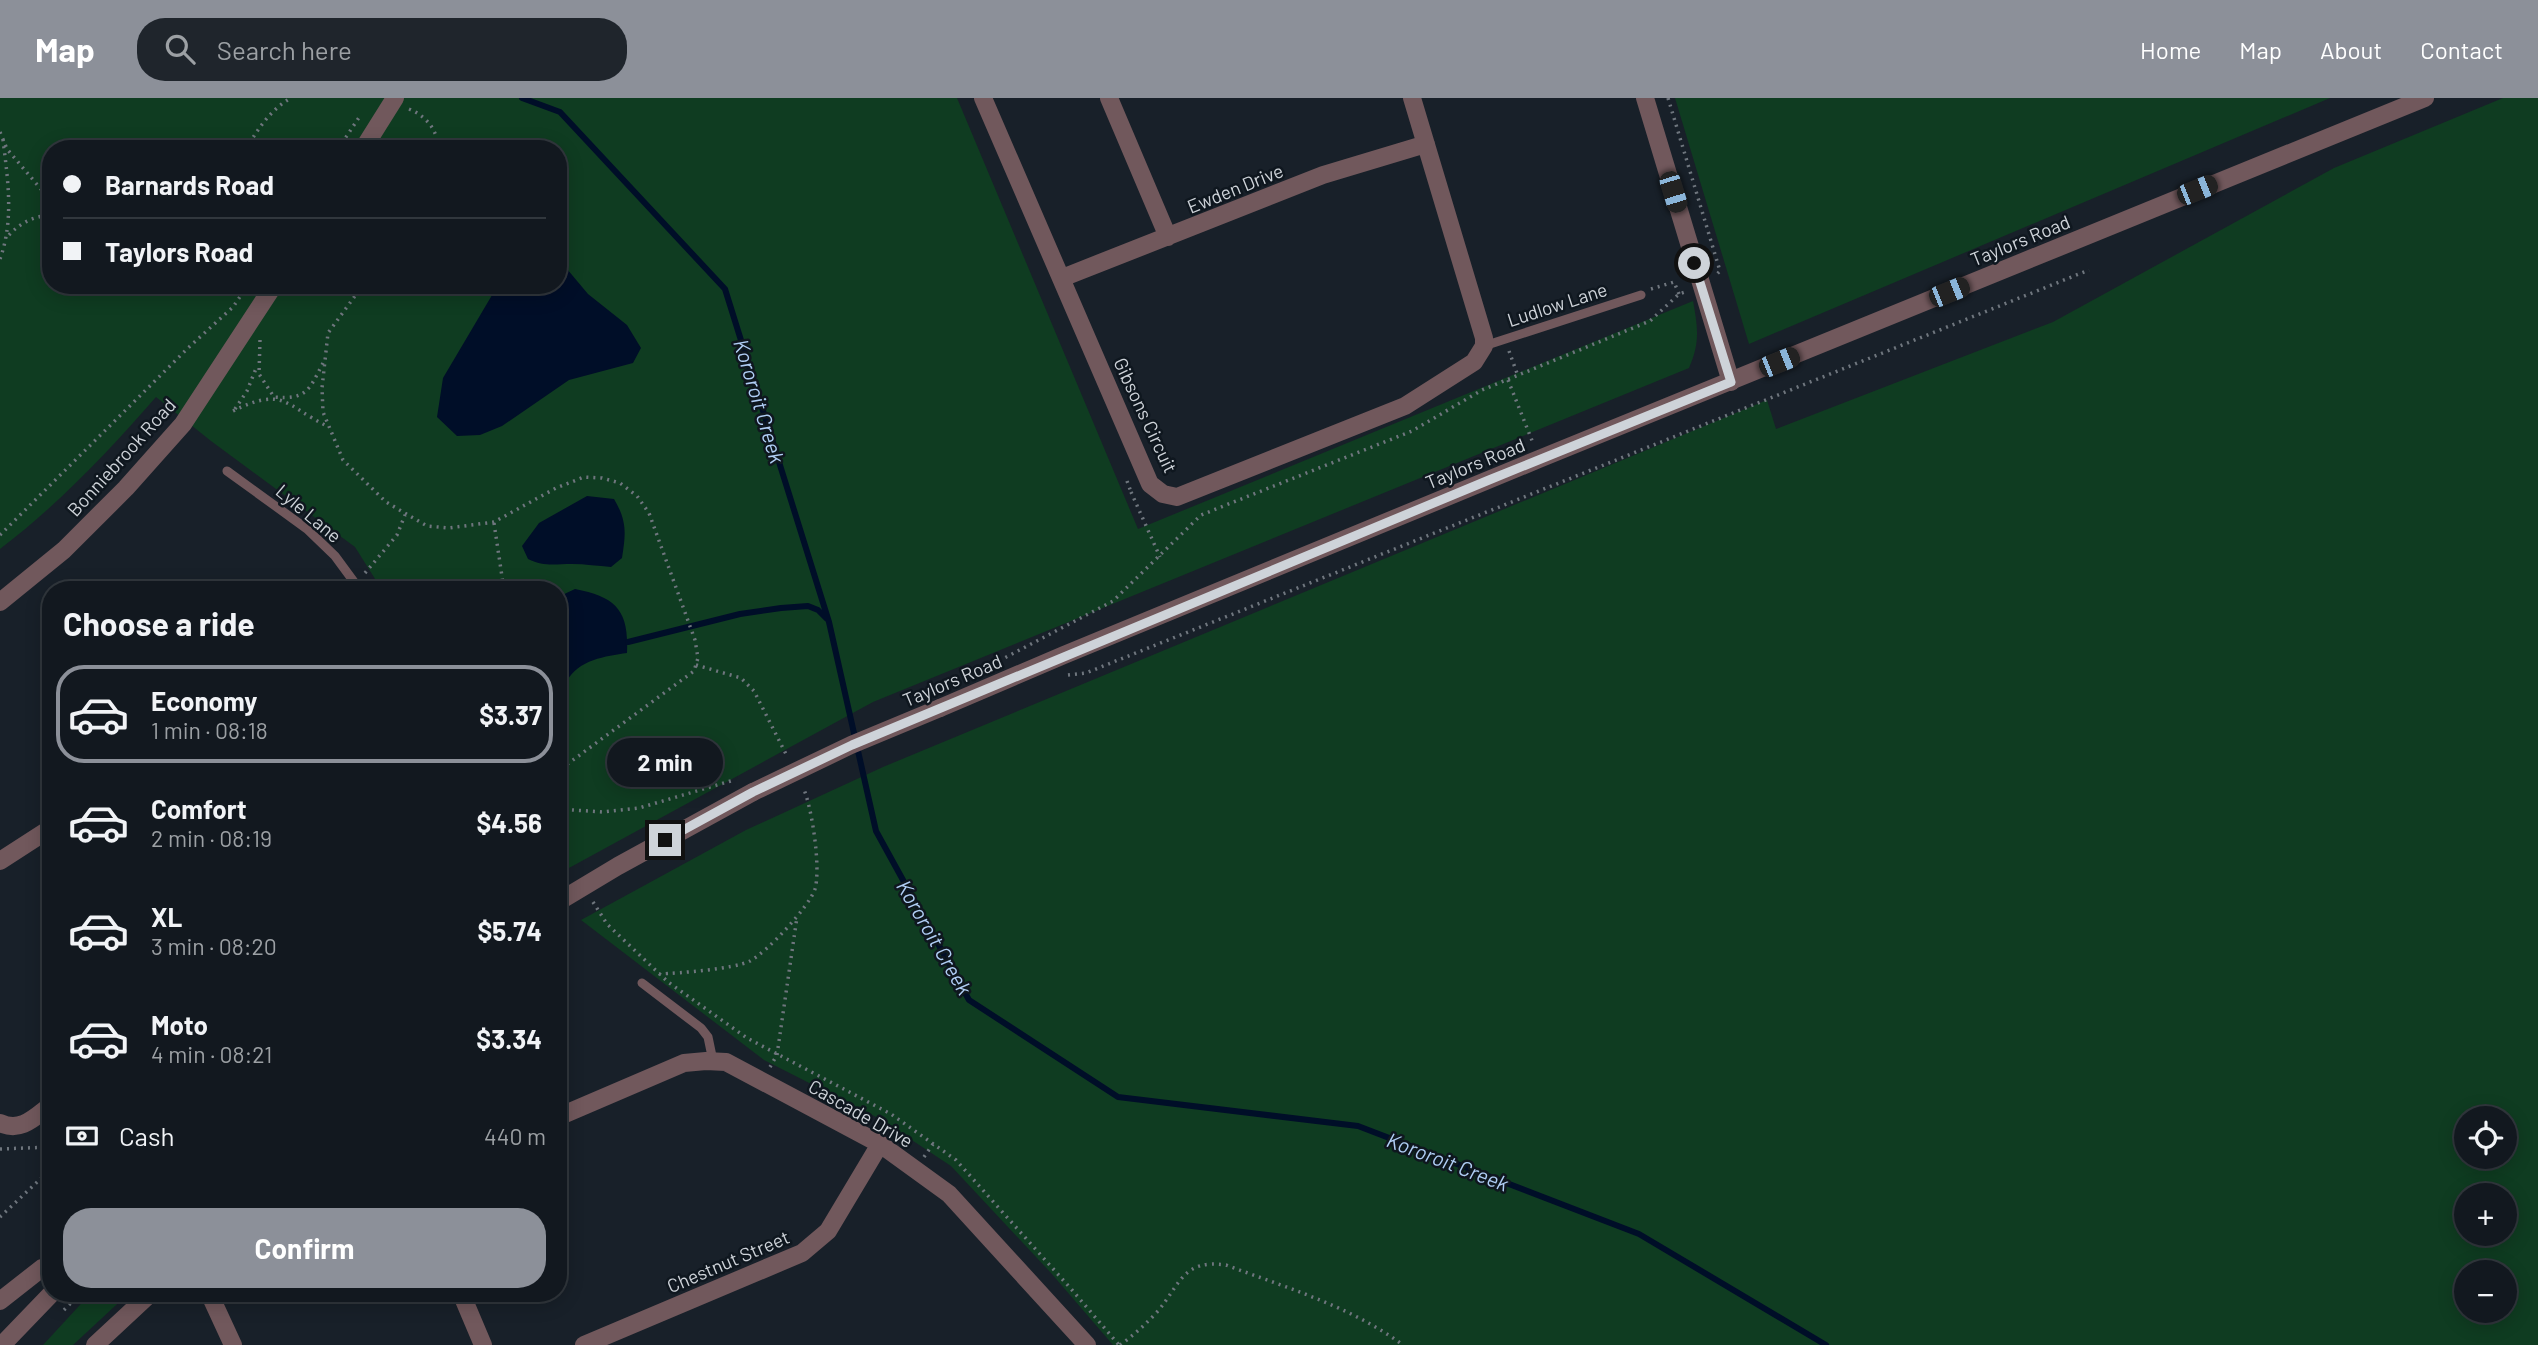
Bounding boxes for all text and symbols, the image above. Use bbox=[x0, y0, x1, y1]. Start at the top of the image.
search box bbox=[137, 18, 627, 81]
text: Map bbox=[35, 29, 95, 69]
icon: search bbox=[161, 30, 199, 68]
text: Search here bbox=[217, 34, 352, 65]
text: Home bbox=[2140, 35, 2201, 64]
text: Map bbox=[2239, 35, 2282, 64]
text: About bbox=[2320, 35, 2382, 64]
text: Contact bbox=[2420, 35, 2503, 64]
street label: Ewden Drive bbox=[1184, 158, 1286, 218]
text: Barnards Road bbox=[105, 169, 274, 200]
car bbox=[1657, 169, 1690, 215]
car bbox=[2174, 172, 2221, 208]
street label: Taylors Road bbox=[1967, 210, 2073, 270]
text: Taylors Road bbox=[105, 236, 253, 267]
route start bbox=[1678, 247, 1710, 279]
car bbox=[1926, 274, 1973, 310]
street label: Ludlow Lane bbox=[1504, 277, 1610, 331]
water label: Kororoit Creek bbox=[729, 336, 791, 467]
car bbox=[1756, 344, 1803, 380]
street label: Gibsons Circuit bbox=[1109, 354, 1183, 476]
street label: Bonniebrook Road bbox=[62, 393, 180, 521]
street label: Taylors Road bbox=[1422, 433, 1528, 493]
street label: Lyle Lane bbox=[272, 479, 346, 547]
text: Choose a ride bbox=[63, 604, 255, 642]
street label: Taylors Road bbox=[899, 649, 1005, 711]
icon: car bbox=[67, 683, 130, 746]
text: Economy bbox=[151, 685, 257, 716]
text: $3.37 bbox=[479, 699, 542, 730]
text: 1 min · 08:18 bbox=[151, 716, 268, 744]
callout: 2 min bbox=[607, 738, 723, 788]
text: 2 min bbox=[637, 748, 693, 776]
icon: car bbox=[67, 791, 130, 854]
text: Comfort bbox=[151, 793, 247, 824]
text: $4.56 bbox=[476, 807, 542, 838]
text: 2 min · 08:19 bbox=[151, 824, 272, 852]
route end bbox=[649, 824, 681, 856]
water label: Kororoit Creek bbox=[892, 875, 978, 1000]
icon: car bbox=[67, 899, 130, 962]
text: XL bbox=[151, 901, 182, 932]
text: $5.74 bbox=[477, 915, 542, 946]
text: 3 min · 08:20 bbox=[151, 932, 277, 960]
icon: car bbox=[67, 1007, 130, 1070]
text: Moto bbox=[151, 1009, 208, 1040]
text: $3.34 bbox=[476, 1023, 542, 1054]
text: 4 min · 08:21 bbox=[151, 1040, 272, 1068]
street label: Cascade Drive bbox=[805, 1074, 917, 1152]
map controls bbox=[2454, 1106, 2517, 1323]
button: locate bbox=[2454, 1106, 2517, 1169]
icon: cash bbox=[63, 1117, 101, 1155]
text: Cash bbox=[119, 1120, 174, 1151]
text: 440 m bbox=[484, 1122, 546, 1150]
water label: Kororoit Creek bbox=[1384, 1126, 1513, 1196]
button: + bbox=[2454, 1183, 2517, 1246]
button: Confirm bbox=[63, 1208, 546, 1288]
street label: Chestnut Street bbox=[663, 1225, 793, 1297]
button: − bbox=[2454, 1260, 2517, 1323]

